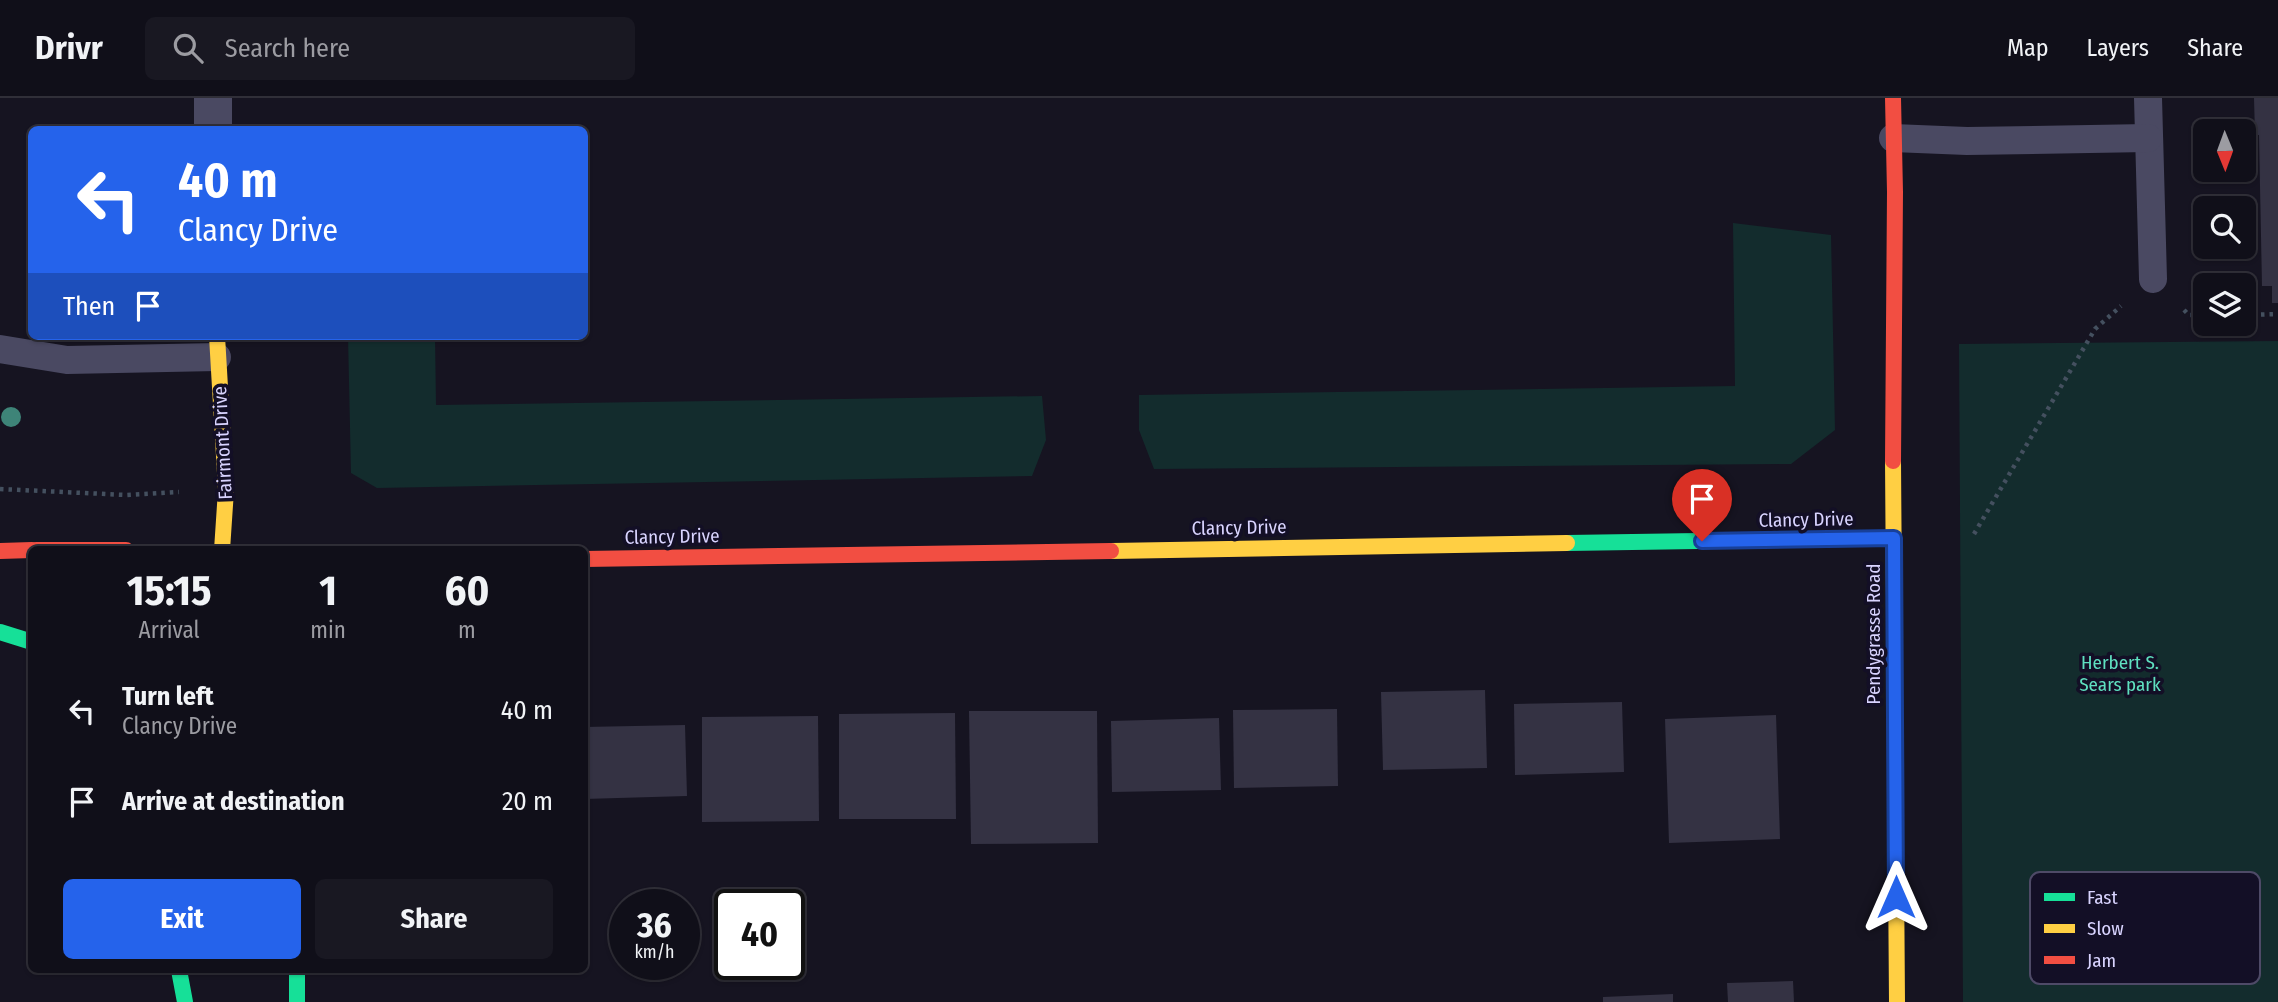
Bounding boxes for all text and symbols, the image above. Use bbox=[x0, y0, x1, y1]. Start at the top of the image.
search box bbox=[145, 17, 635, 80]
text: Drivr bbox=[35, 28, 103, 68]
icon: search bbox=[169, 29, 207, 67]
text: Search here bbox=[225, 33, 350, 64]
text: Map bbox=[2007, 34, 2049, 62]
text: Layers bbox=[2087, 34, 2149, 62]
text: Share bbox=[2187, 34, 2243, 62]
north arrow bbox=[2193, 119, 2256, 182]
map controls bbox=[2193, 119, 2256, 336]
text: 40 m bbox=[178, 151, 278, 210]
icon: left bbox=[63, 154, 154, 245]
button: search bbox=[2193, 196, 2256, 259]
text: Clancy Drive bbox=[178, 211, 338, 249]
button: layers bbox=[2193, 273, 2256, 336]
icon: arrive bbox=[129, 287, 167, 325]
text: Then bbox=[63, 291, 115, 322]
street label: Fairmont Drive bbox=[208, 386, 237, 500]
pin bbox=[1672, 469, 1732, 541]
icon: arrive bbox=[1683, 480, 1721, 518]
street label: Clancy Drive bbox=[1758, 507, 1854, 532]
street label: Clancy Drive bbox=[1191, 515, 1287, 540]
street label: Clancy Drive bbox=[624, 524, 720, 549]
street label: Pendygrasse Road bbox=[1862, 564, 1885, 704]
text: 15:15 bbox=[127, 566, 212, 616]
text: 1 bbox=[319, 566, 337, 616]
text: 60 bbox=[444, 566, 489, 616]
text: Arrival bbox=[139, 616, 200, 644]
text: min bbox=[310, 616, 346, 644]
text: m bbox=[458, 616, 476, 644]
park label: Herbert S. Sears park bbox=[2079, 651, 2161, 696]
text: Turn left bbox=[122, 681, 214, 712]
icon: left bbox=[63, 692, 101, 730]
text: 40 m bbox=[501, 695, 553, 726]
text: Clancy Drive bbox=[122, 712, 237, 740]
icon: arrive bbox=[63, 783, 101, 821]
text: Arrive at destination bbox=[122, 786, 345, 817]
text: 20 m bbox=[502, 786, 553, 817]
position arrow bbox=[1859, 860, 1933, 934]
legend bbox=[2030, 872, 2260, 984]
button: Exit bbox=[63, 879, 301, 959]
button: Share bbox=[315, 879, 553, 959]
text: Fast bbox=[2087, 886, 2118, 909]
speed limit sign: 40 bbox=[714, 889, 805, 980]
text: 36 bbox=[637, 904, 672, 946]
text: Slow bbox=[2087, 917, 2124, 940]
text: km/h bbox=[634, 941, 675, 963]
text: Jam bbox=[2087, 949, 2116, 972]

